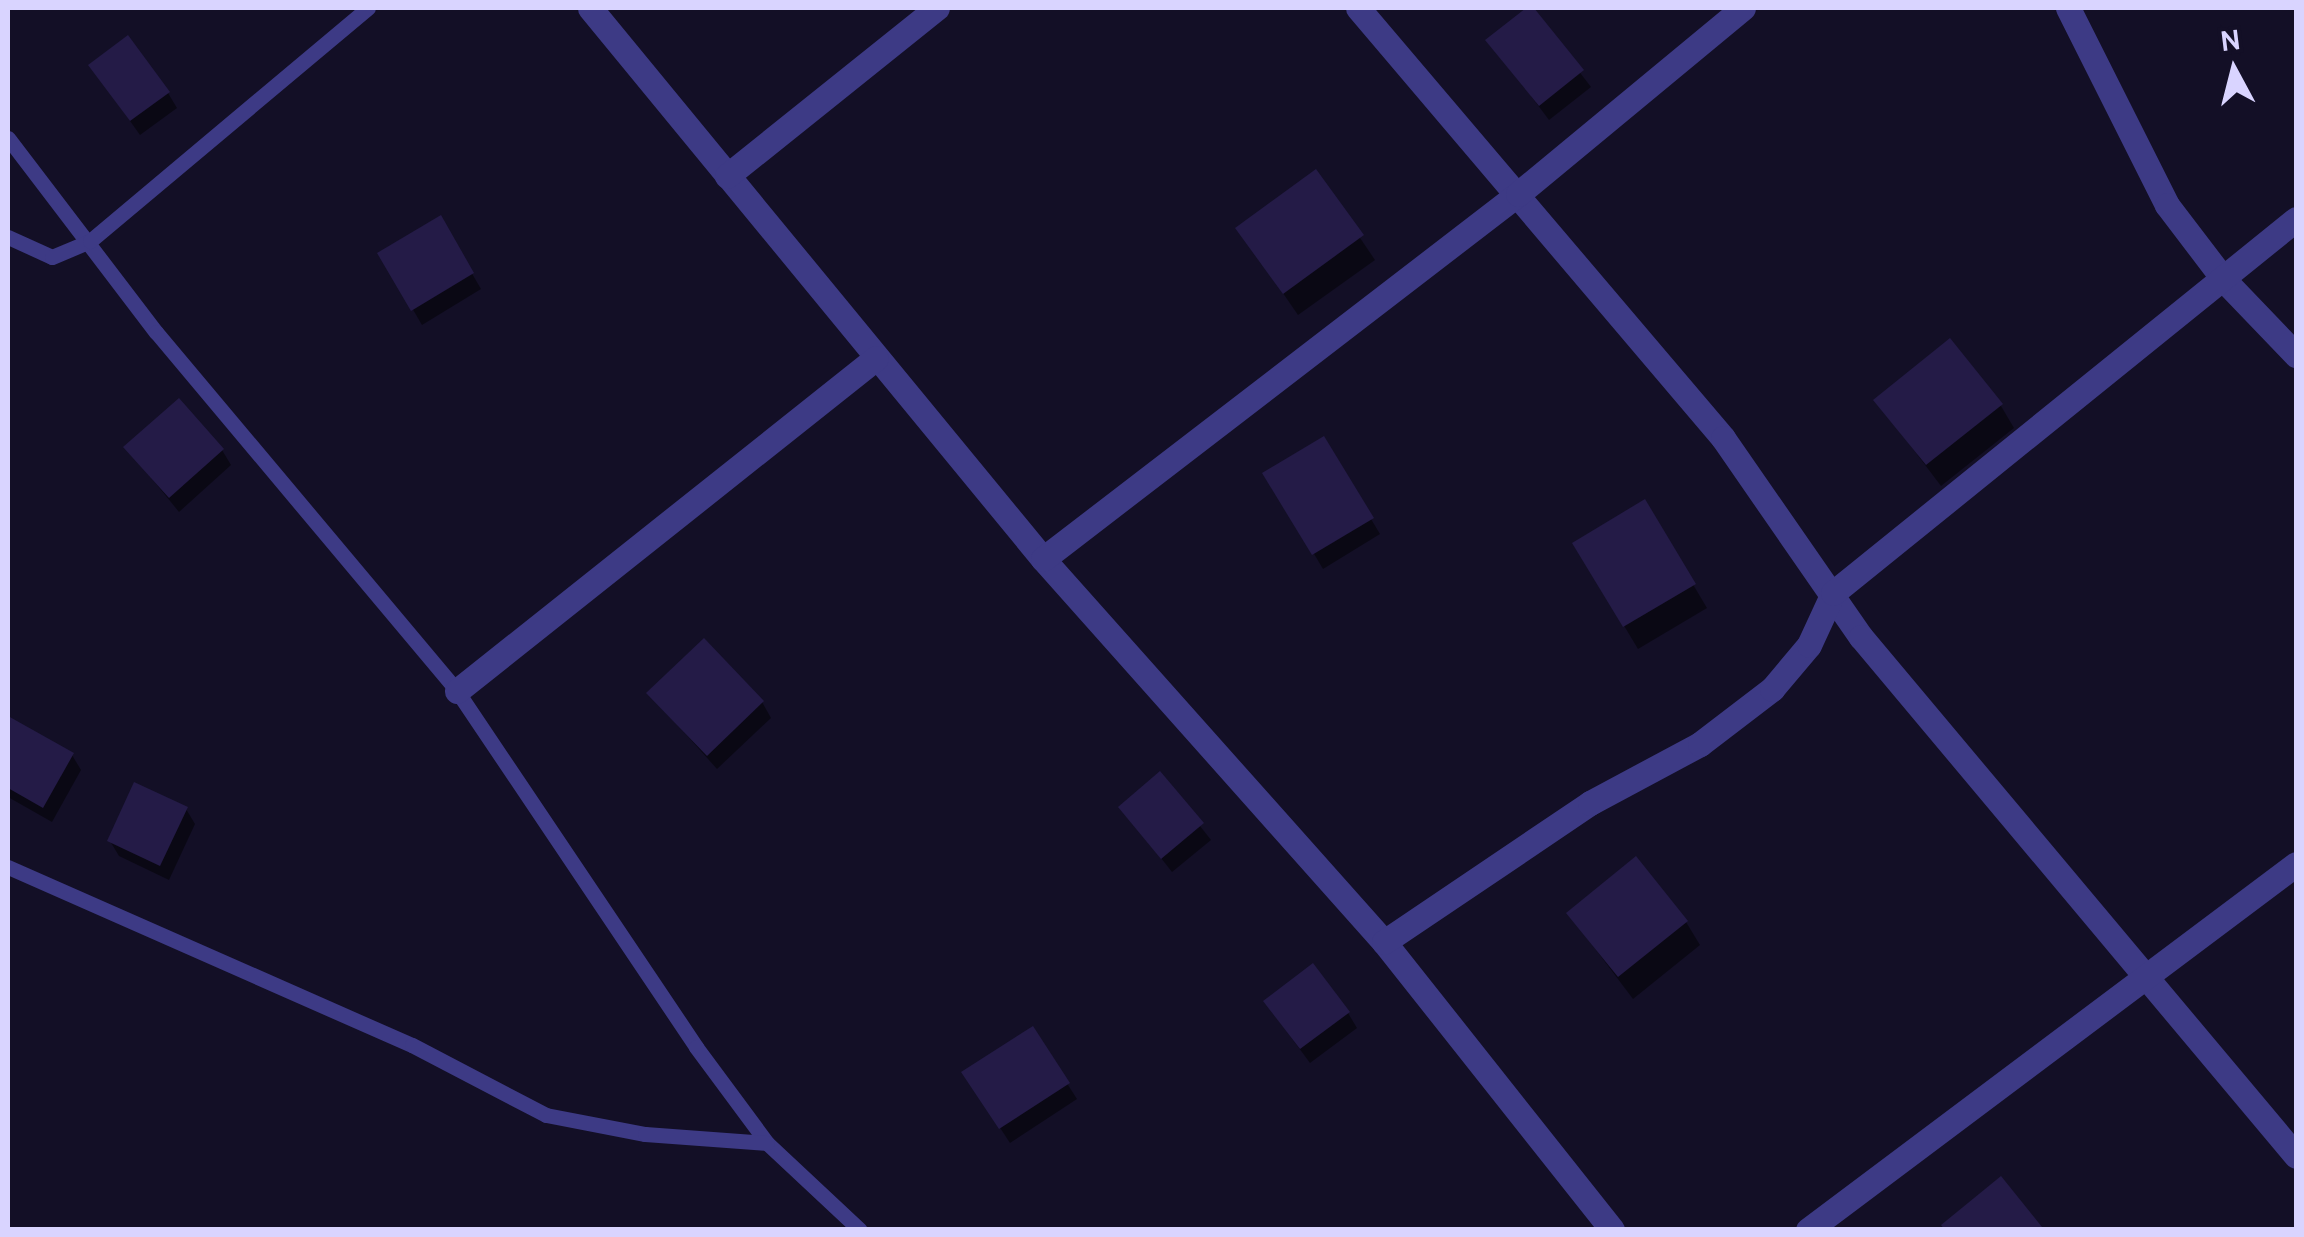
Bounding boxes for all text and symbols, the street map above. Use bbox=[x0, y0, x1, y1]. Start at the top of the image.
north arrow bbox=[2184, 20, 2284, 120]
text: N bbox=[2218, 22, 2242, 58]

